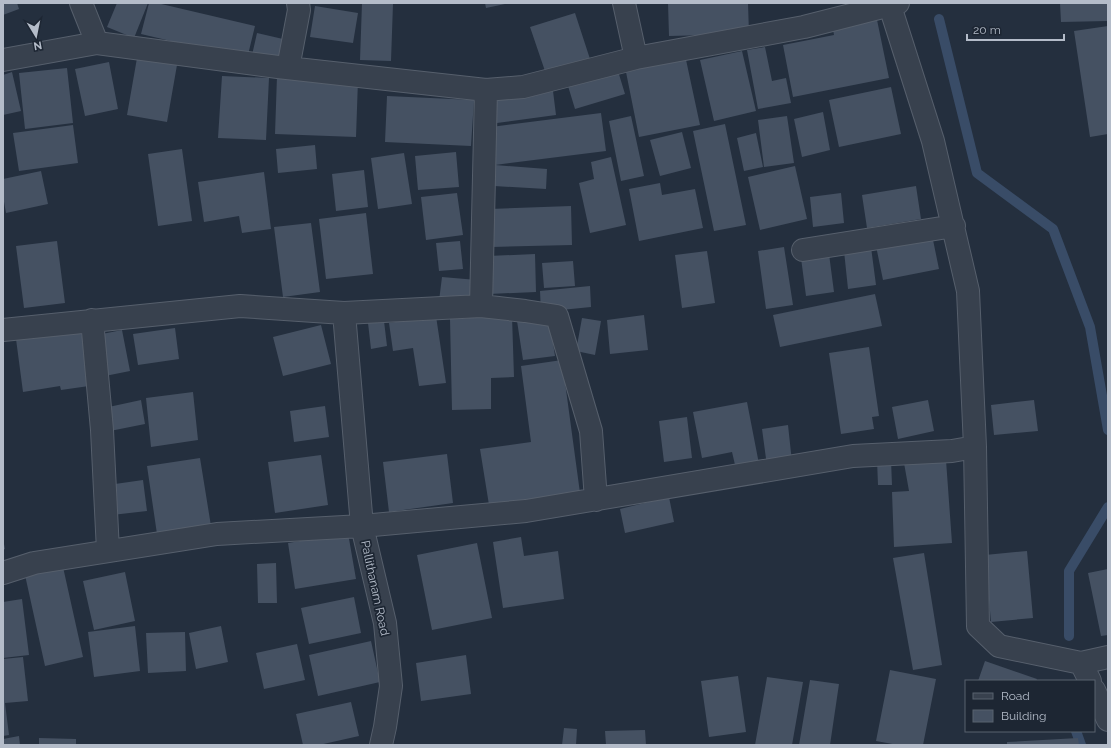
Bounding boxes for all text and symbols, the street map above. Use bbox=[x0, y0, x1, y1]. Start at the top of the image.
north arrow bbox=[16, 16, 56, 56]
scale bar bbox=[967, 16, 1064, 42]
text: 20 m bbox=[973, 23, 1001, 37]
text: N bbox=[32, 38, 43, 52]
street label: Pallithanam Road bbox=[358, 539, 392, 637]
legend bbox=[965, 680, 1095, 732]
text: Road bbox=[1001, 689, 1030, 703]
text: Building bbox=[1001, 709, 1047, 723]

